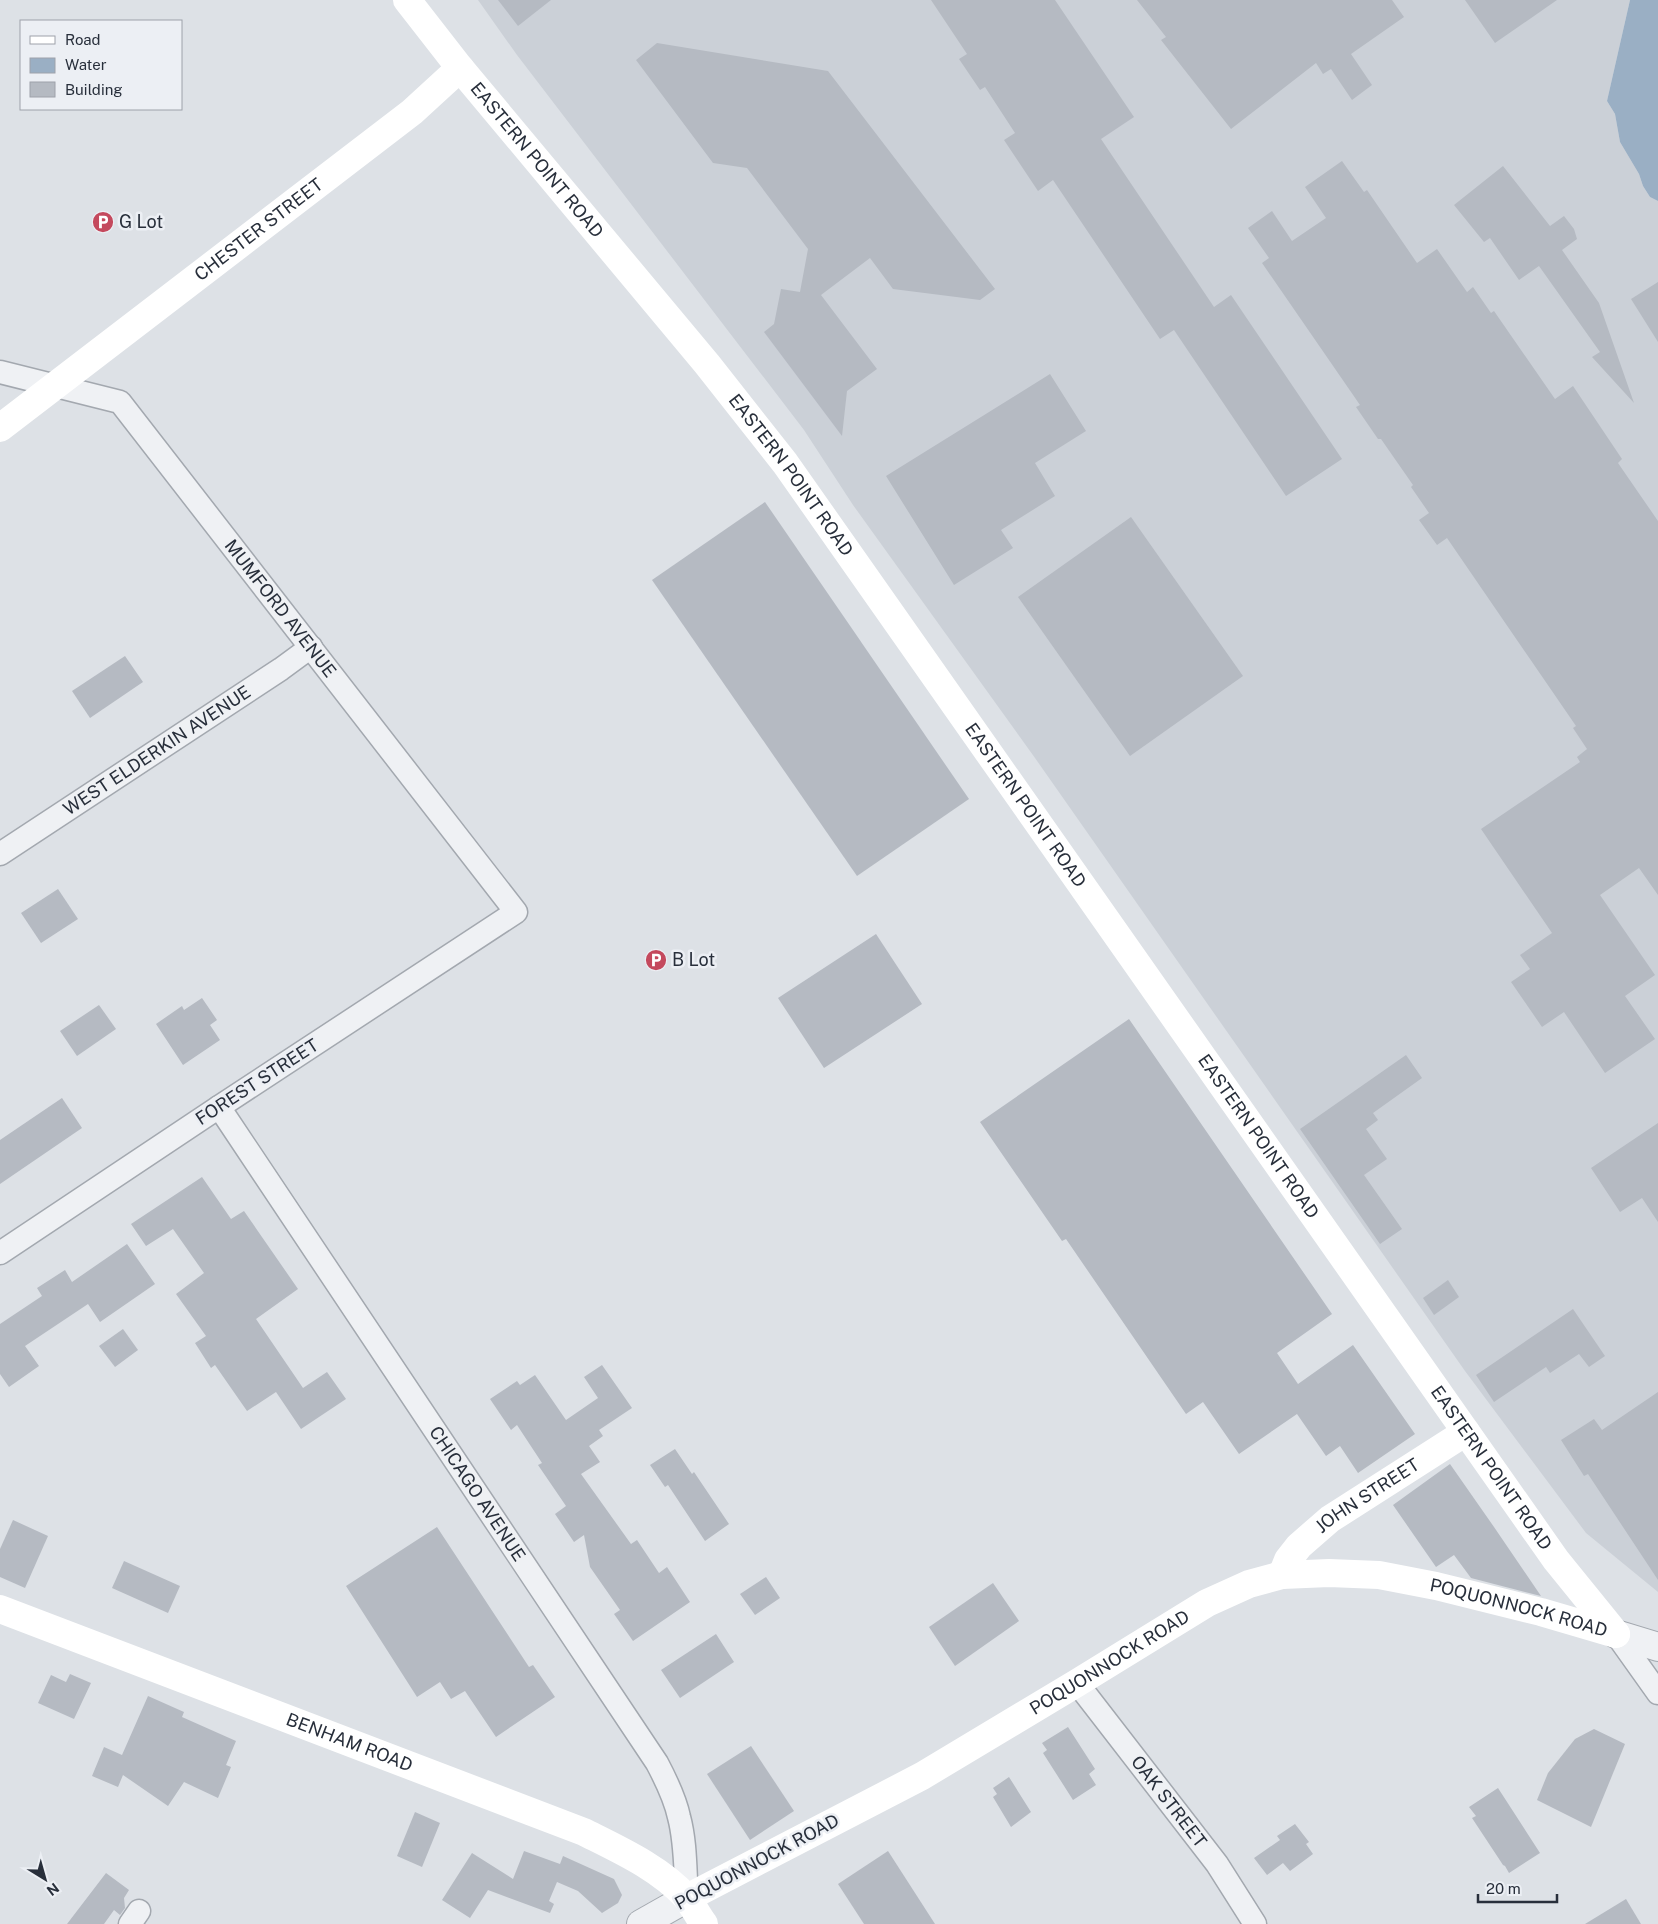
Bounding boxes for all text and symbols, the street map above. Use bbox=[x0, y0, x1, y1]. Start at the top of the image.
legend bbox=[20, 20, 182, 110]
text: Road bbox=[65, 31, 101, 48]
text: Water bbox=[65, 56, 107, 73]
street label: EASTERN POINT ROAD bbox=[466, 78, 608, 242]
text: Building bbox=[65, 81, 123, 98]
street label: CHESTER STREET bbox=[190, 173, 327, 285]
parking icon: G Lot bbox=[91, 210, 115, 234]
place label: G Lot bbox=[119, 211, 163, 232]
street label: EASTERN POINT ROAD bbox=[725, 390, 858, 560]
street label: MUMFORD AVENUE bbox=[221, 535, 341, 681]
street label: WEST ELDERKIN AVENUE bbox=[59, 681, 254, 819]
street label: EASTERN POINT ROAD bbox=[961, 719, 1091, 891]
parking icon: B Lot bbox=[644, 948, 668, 972]
place label: B Lot bbox=[672, 949, 715, 970]
street label: FOREST STREET bbox=[191, 1034, 322, 1129]
street label: EASTERN POINT ROAD bbox=[1194, 1050, 1324, 1222]
street label: EASTERN POINT ROAD bbox=[1427, 1381, 1557, 1554]
street label: CHICAGO AVENUE bbox=[425, 1422, 530, 1565]
street label: JOHN STREET bbox=[1311, 1454, 1423, 1537]
street label: POQUONNOCK ROAD bbox=[1428, 1574, 1610, 1641]
street label: POQUONNOCK ROAD bbox=[1026, 1606, 1193, 1719]
street label: BENHAM ROAD bbox=[283, 1708, 416, 1776]
street label: OAK STREET bbox=[1127, 1751, 1211, 1852]
street label: POQUONNOCK ROAD bbox=[671, 1809, 842, 1914]
north arrow bbox=[20, 1854, 70, 1904]
scale bar bbox=[1478, 1872, 1557, 1904]
text: N bbox=[44, 1880, 62, 1899]
text: 20 m bbox=[1486, 1880, 1521, 1897]

